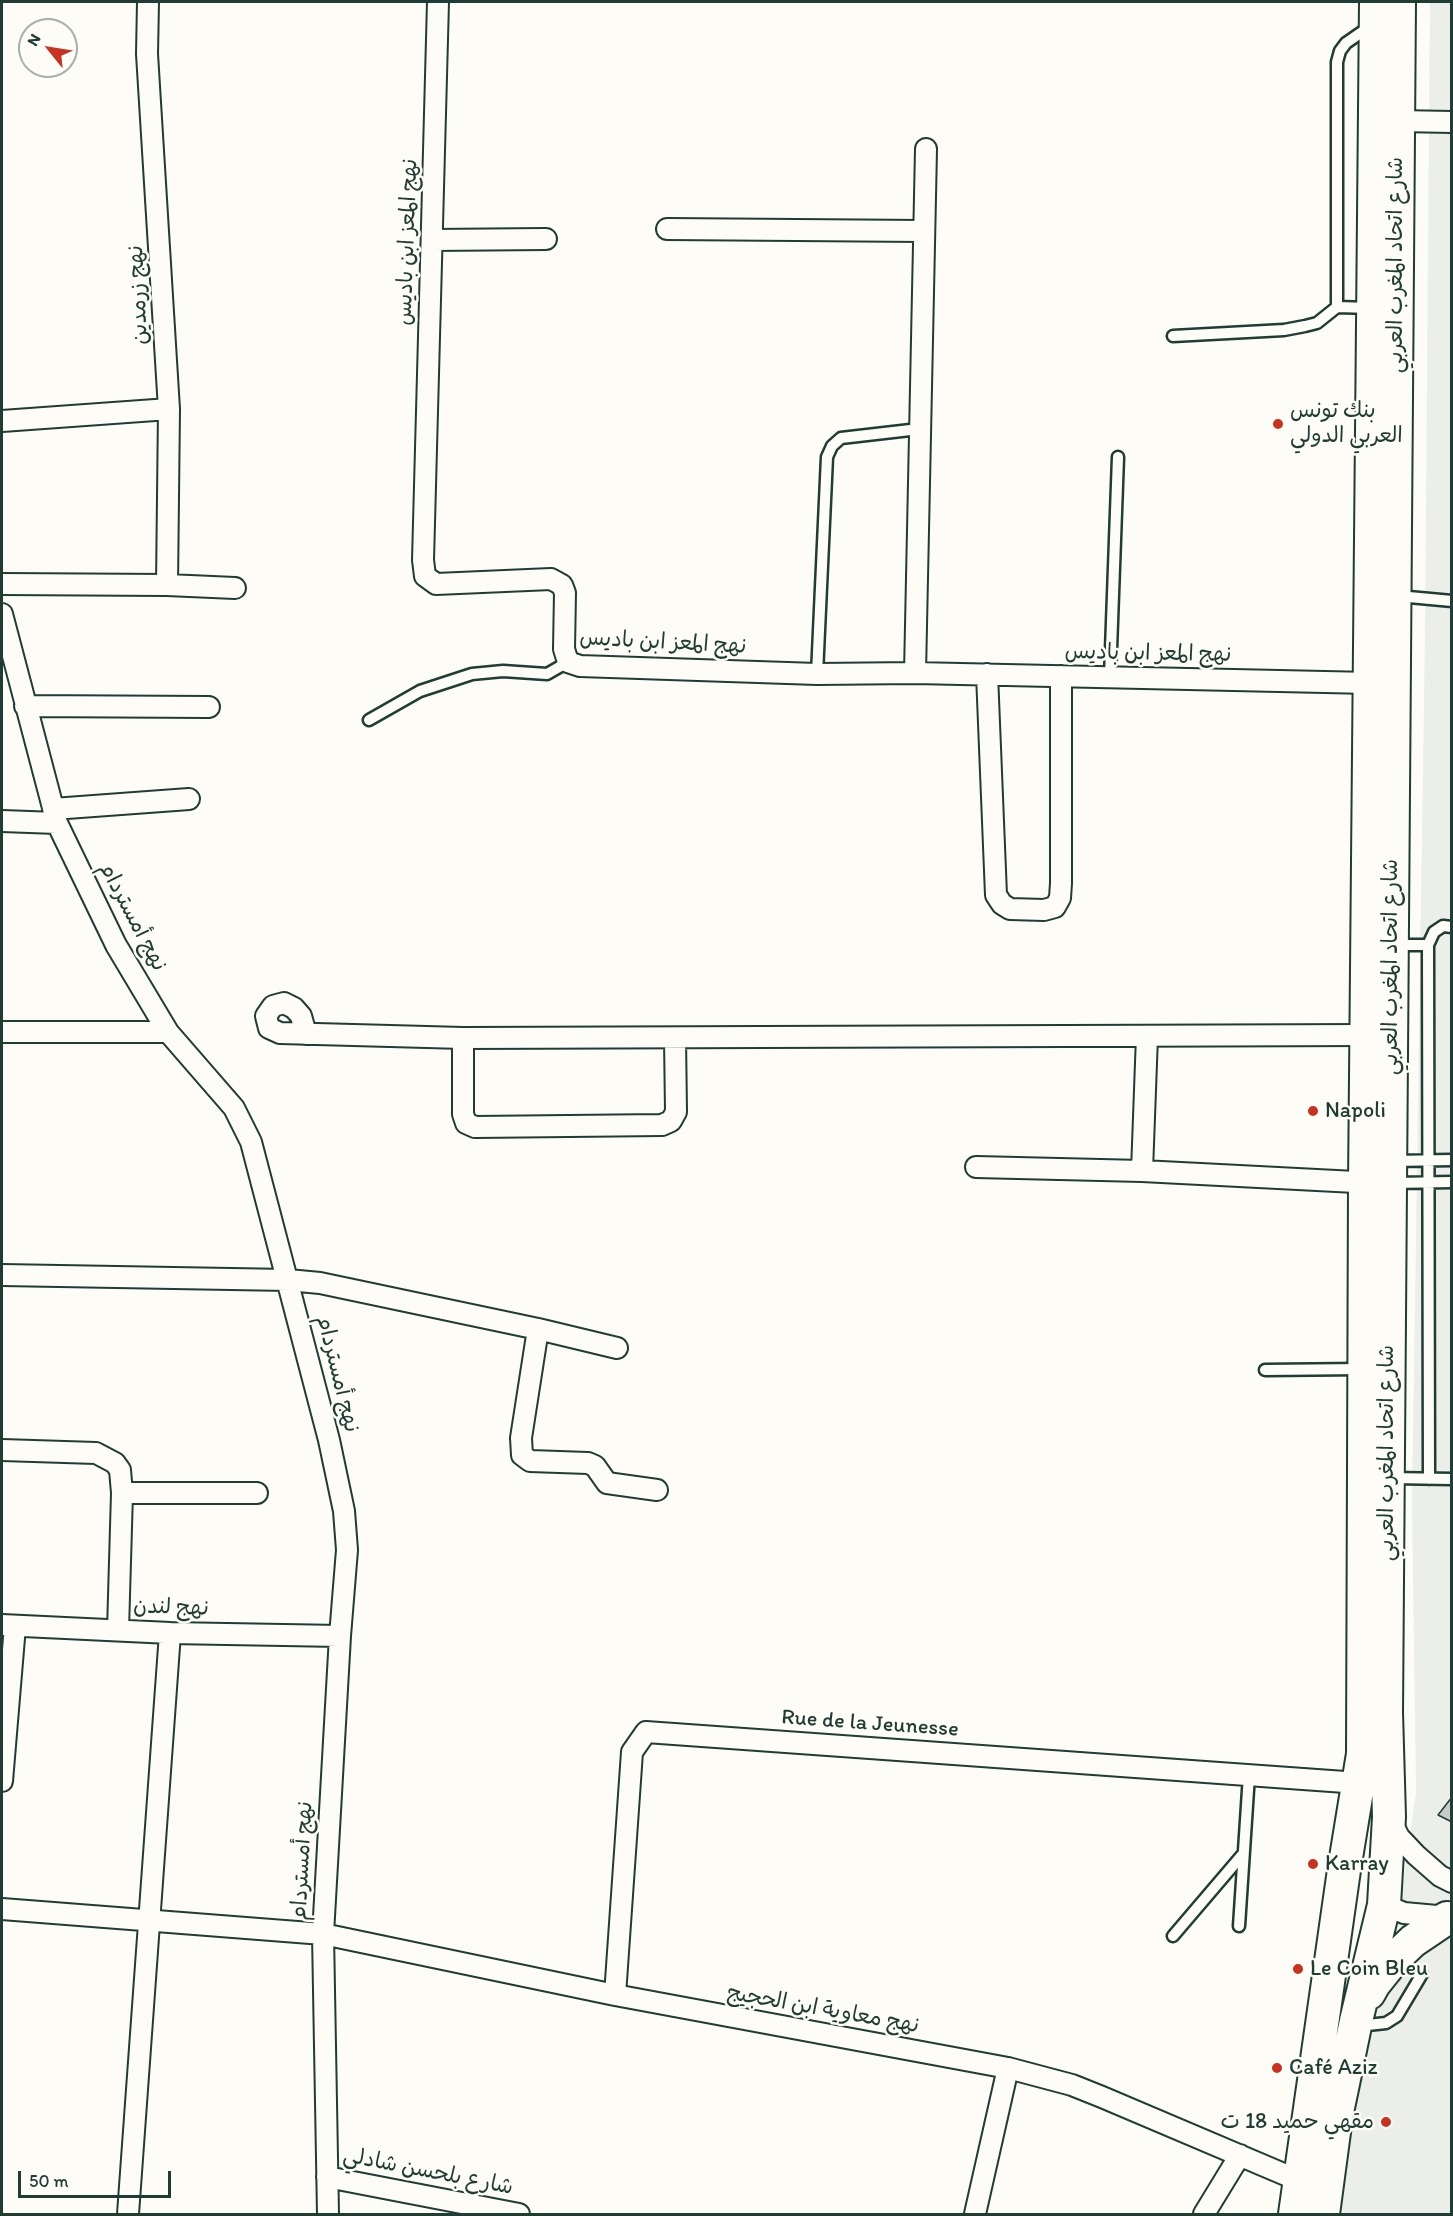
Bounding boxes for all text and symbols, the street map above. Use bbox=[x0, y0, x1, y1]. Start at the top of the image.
north arrow bbox=[18, 18, 78, 78]
text: N bbox=[23, 30, 45, 49]
street label: شارع اتحاد المغرب العربي bbox=[1383, 157, 1409, 373]
street label: نهج المعز ابن باديس bbox=[392, 158, 424, 326]
street label: نهج زرمدين bbox=[123, 245, 155, 345]
place label: بنك تونس العربي الدولي bbox=[1290, 398, 1403, 450]
marker: بنك تونس العربي الدولي bbox=[1271, 417, 1285, 431]
street label: نهج المعز ابن باديس bbox=[579, 625, 747, 661]
street label: نهج المعز ابن باديس bbox=[1064, 639, 1232, 669]
street label: نهج أمستردام bbox=[92, 858, 172, 976]
street label: شارع اتحاد المغرب العربي bbox=[1378, 859, 1404, 1075]
place label: Napoli bbox=[1325, 1098, 1386, 1124]
marker: Napoli bbox=[1306, 1104, 1320, 1118]
street label: نهج أمستردام bbox=[310, 1313, 364, 1435]
street label: شارع اتحاد المغرب العربي bbox=[1374, 1345, 1400, 1561]
street label: نهج لندن bbox=[133, 1593, 209, 1623]
street label: Rue de la Jeunesse bbox=[781, 1705, 959, 1743]
street label: نهج أمستردام bbox=[287, 1801, 319, 1921]
place label: Karray bbox=[1325, 1851, 1389, 1877]
marker: Karray bbox=[1306, 1857, 1320, 1871]
place label: Le Coin Bleu bbox=[1310, 1956, 1428, 1982]
marker: Le Coin Bleu bbox=[1291, 1962, 1305, 1976]
street label: نهج معاوية ابن الحجيج bbox=[725, 1980, 921, 2040]
place label: Café Aziz bbox=[1289, 2055, 1378, 2081]
marker: Café Aziz bbox=[1270, 2061, 1284, 2075]
place label: مقهي حميد 18 ت bbox=[1221, 2109, 1374, 2135]
marker: مقهي حميد 18 ت bbox=[1379, 2115, 1393, 2129]
street label: شارع بلحسن شادلي bbox=[341, 2143, 515, 2201]
scale bar bbox=[21, 2159, 174, 2197]
text: 50 m bbox=[29, 2170, 69, 2192]

